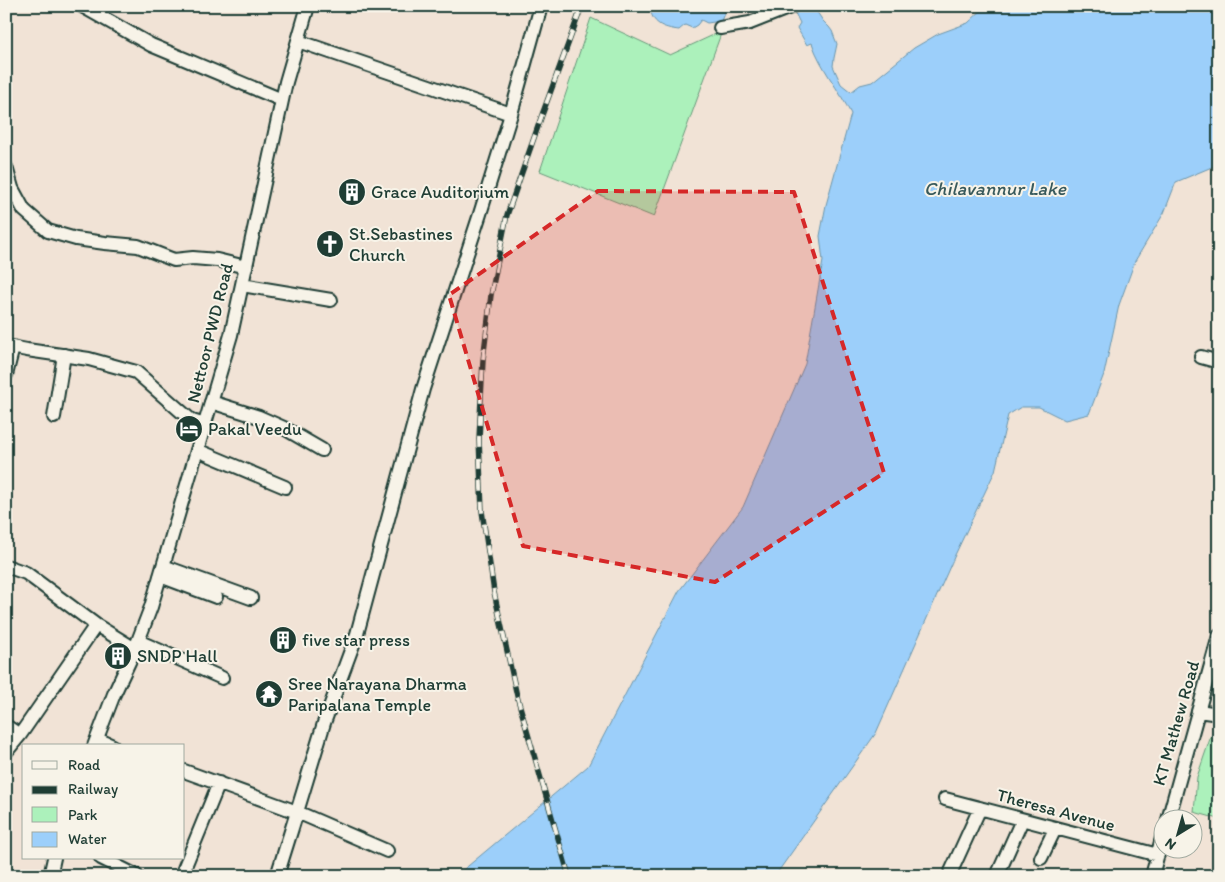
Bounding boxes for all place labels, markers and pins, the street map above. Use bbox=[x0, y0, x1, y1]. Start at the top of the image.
building icon: Grace Auditorium bbox=[337, 177, 367, 207]
place label: Grace Auditorium bbox=[371, 181, 509, 203]
place label: St.Sebastines Church bbox=[349, 223, 453, 266]
church icon: St.Sebastines Church bbox=[315, 229, 345, 259]
hotel icon: Pakal Veedu bbox=[174, 414, 204, 444]
place label: Pakal Veedu bbox=[208, 418, 302, 440]
building icon: five star press bbox=[268, 625, 298, 655]
place label: five star press bbox=[302, 629, 410, 651]
building icon: SNDP Hall bbox=[103, 641, 133, 671]
place label: SNDP Hall bbox=[137, 645, 218, 667]
place label: Sree Narayana Dharma Paripalana Temple bbox=[288, 673, 467, 716]
temple icon: Sree Narayana Dharma Paripalana Temple bbox=[254, 679, 284, 709]

